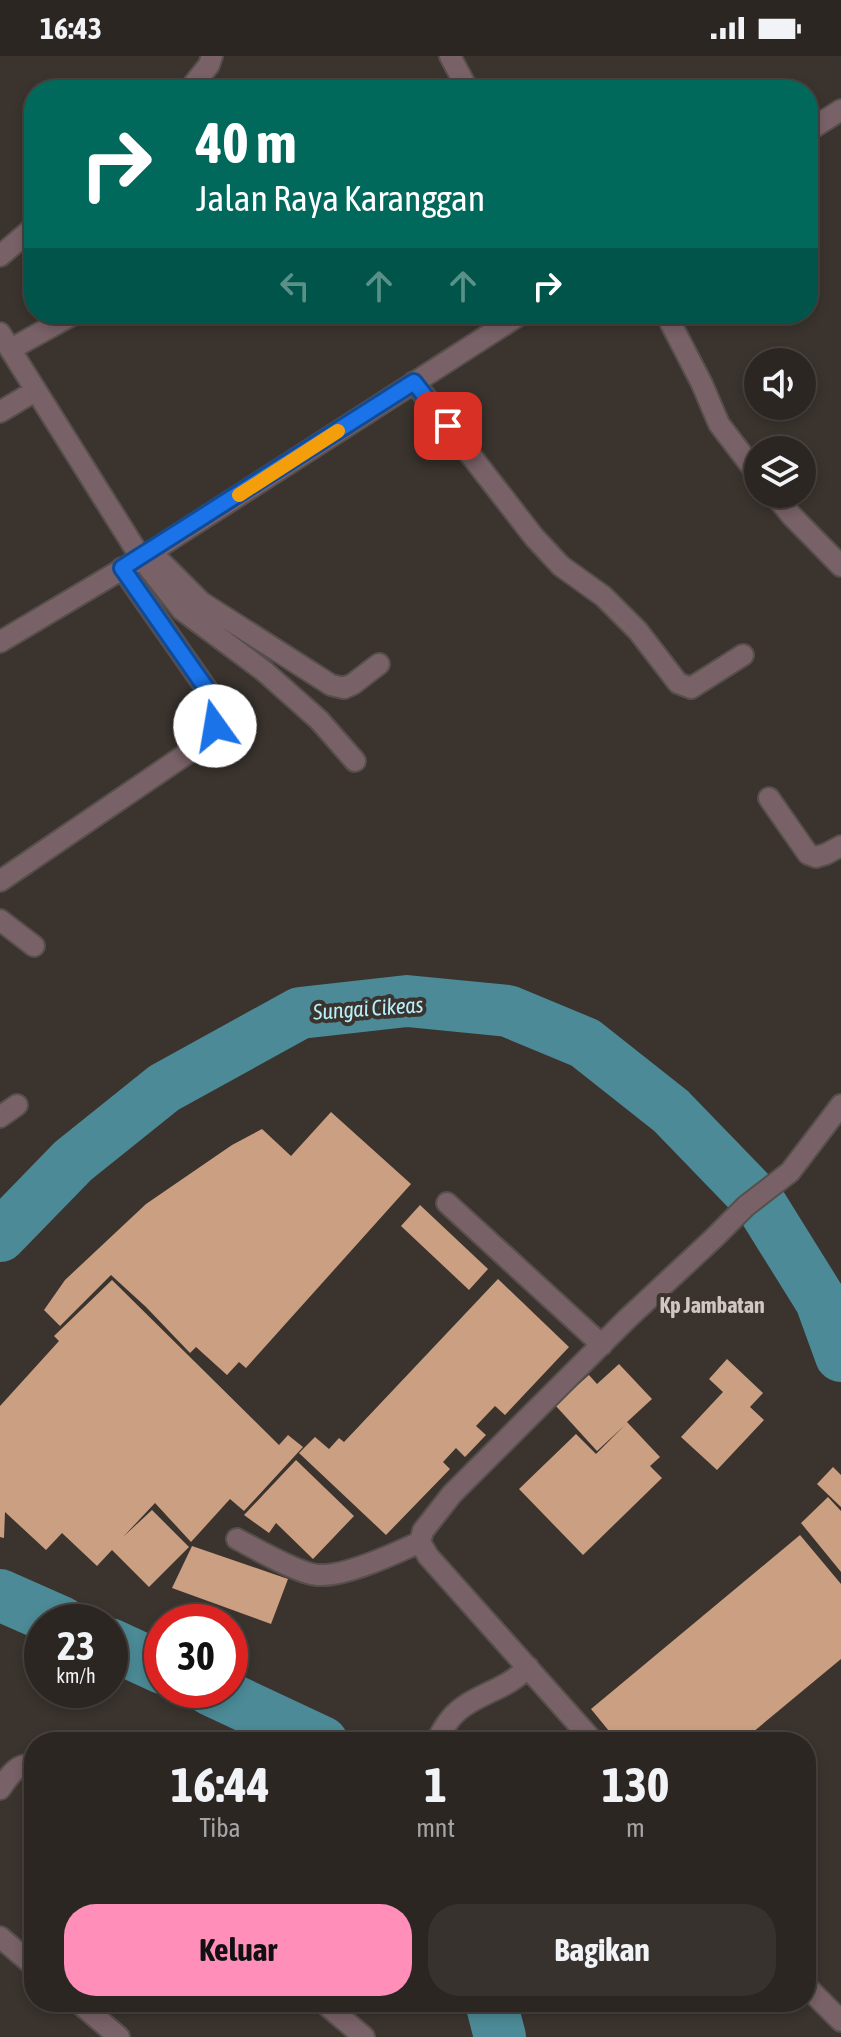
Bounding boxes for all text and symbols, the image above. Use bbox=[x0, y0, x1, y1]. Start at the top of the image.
text: 16:43 bbox=[40, 11, 102, 45]
text: 40 m bbox=[196, 111, 297, 175]
icon: right bbox=[64, 112, 168, 216]
text: Jalan Raya Karanggan bbox=[196, 177, 485, 219]
icon: left bbox=[273, 264, 317, 308]
icon: ahead bbox=[357, 264, 401, 308]
icon: ahead bbox=[441, 264, 485, 308]
icon: right bbox=[525, 264, 569, 308]
map controls bbox=[744, 348, 816, 508]
button: sound bbox=[744, 348, 816, 420]
pin bbox=[414, 392, 482, 460]
icon: arrive bbox=[426, 404, 470, 448]
button: layers bbox=[744, 436, 816, 508]
position arrow bbox=[173, 684, 257, 768]
water label: Sungai Cikeas bbox=[311, 991, 424, 1025]
district label: Kp Jambatan bbox=[659, 1292, 765, 1318]
speed limit sign: 30 bbox=[144, 1604, 248, 1708]
text: 23 bbox=[57, 1623, 95, 1668]
text: km/h bbox=[56, 1664, 96, 1687]
text: 16:44 bbox=[171, 1757, 269, 1812]
text: 1 bbox=[424, 1757, 447, 1812]
text: 130 bbox=[602, 1757, 669, 1812]
text: Tiba bbox=[199, 1813, 241, 1843]
text: mnt bbox=[416, 1813, 455, 1843]
text: m bbox=[626, 1813, 645, 1843]
button: Keluar bbox=[64, 1904, 412, 1996]
button: Bagikan bbox=[428, 1904, 776, 1996]

